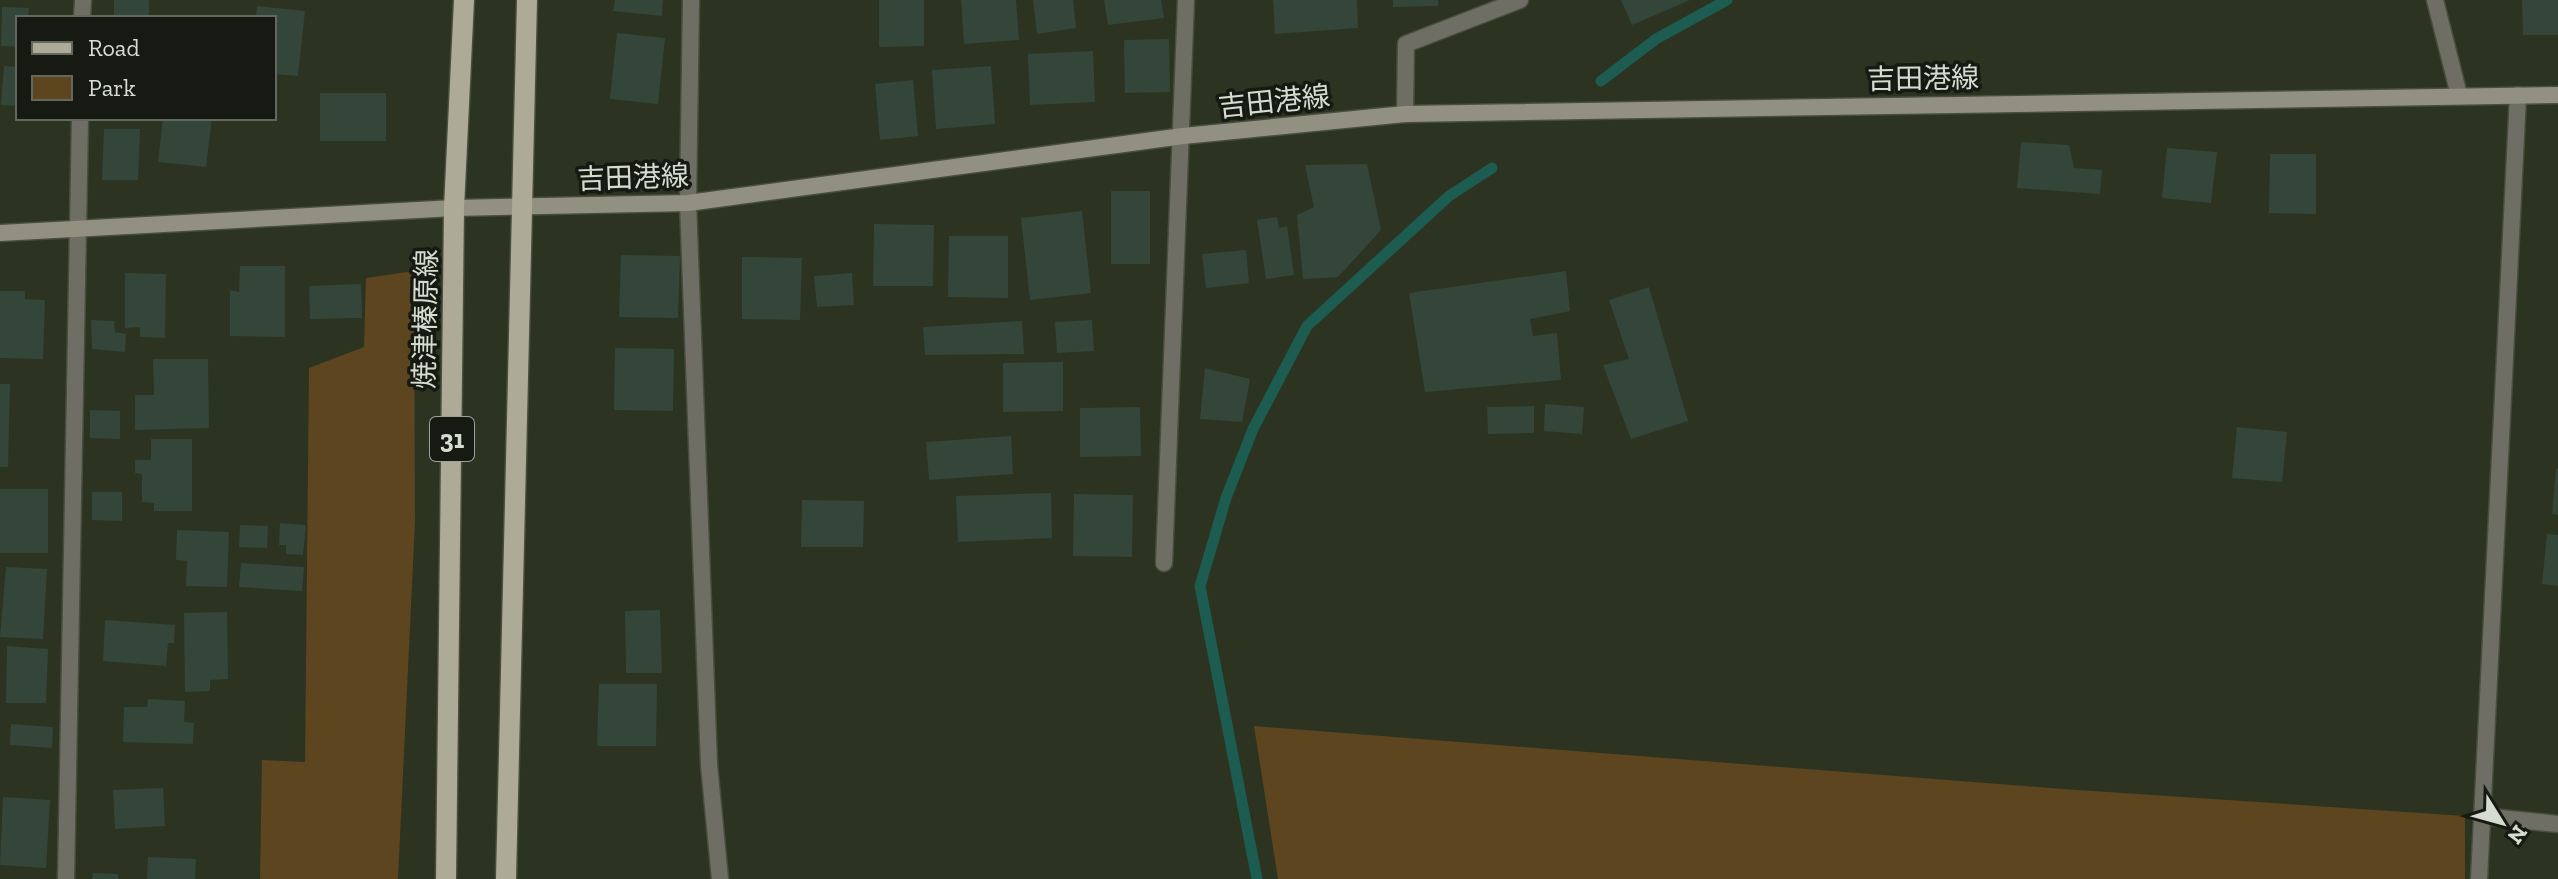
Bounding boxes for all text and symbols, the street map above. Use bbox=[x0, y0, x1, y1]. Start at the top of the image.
legend bbox=[16, 16, 276, 120]
text: Road bbox=[88, 33, 140, 62]
street label: 吉田港線 bbox=[1867, 61, 1979, 96]
text: Park bbox=[88, 73, 136, 102]
street label: 吉田港線 bbox=[1217, 79, 1331, 124]
street label: 吉田港線 bbox=[576, 159, 690, 196]
street label: 焼津榛原線 bbox=[408, 249, 443, 389]
road number: 31 bbox=[430, 417, 474, 461]
north arrow bbox=[2462, 783, 2542, 863]
text: N bbox=[2502, 820, 2533, 850]

